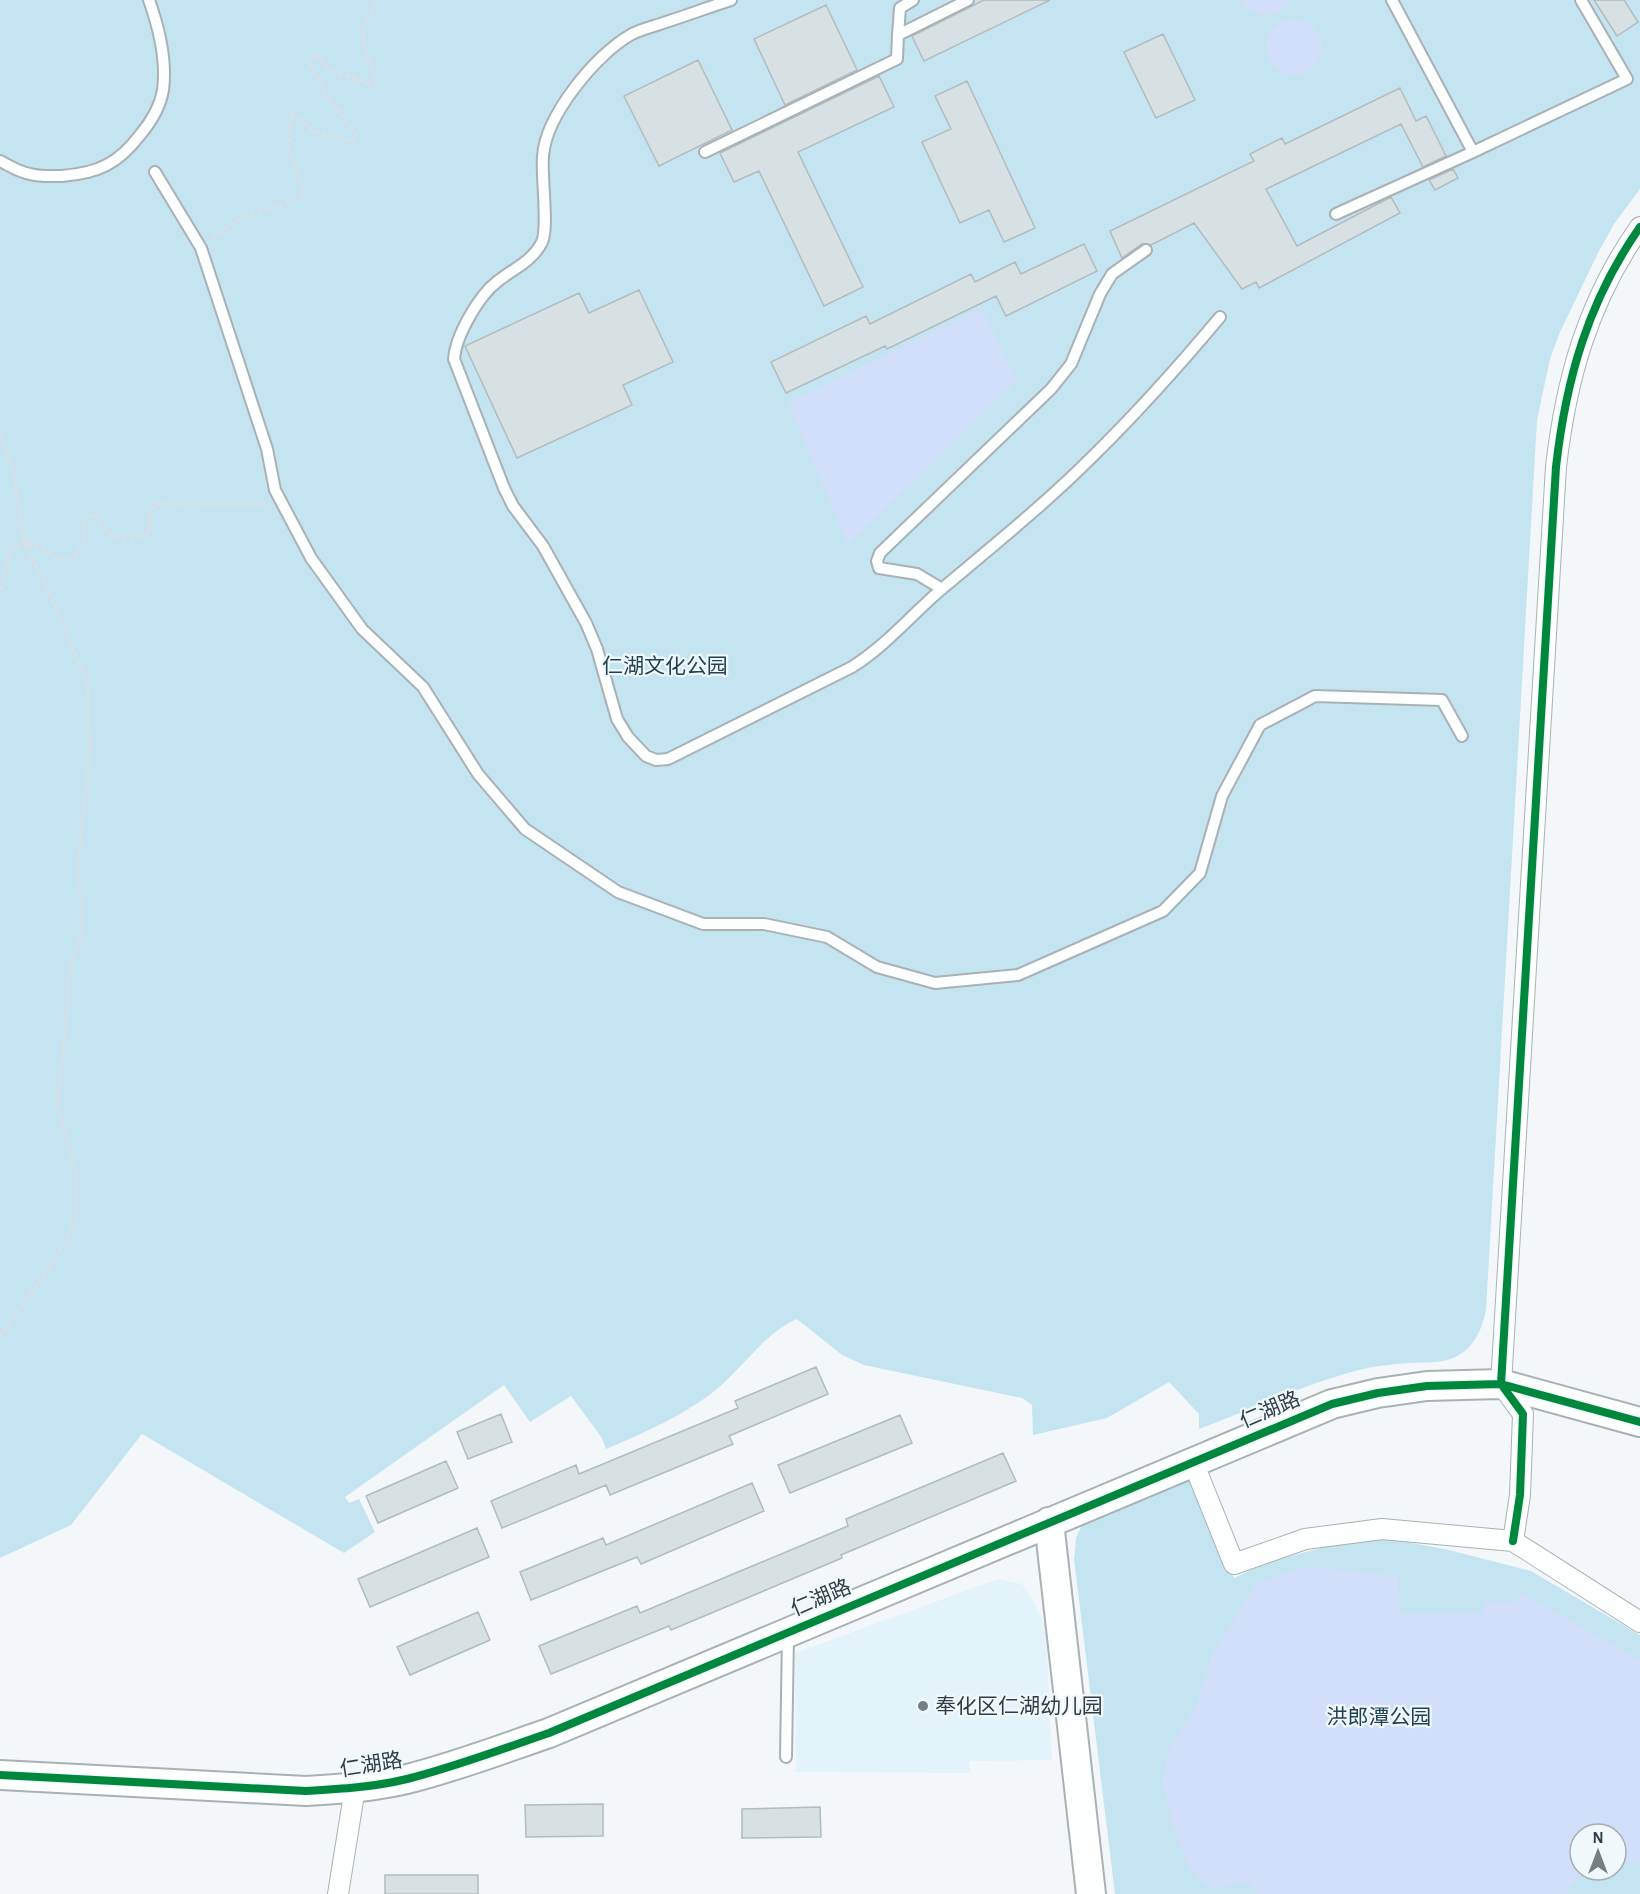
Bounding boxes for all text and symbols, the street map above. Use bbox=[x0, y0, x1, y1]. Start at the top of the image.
park label: 仁湖文化公园 bbox=[602, 655, 728, 677]
street label: 仁湖路 bbox=[1237, 1387, 1303, 1432]
street label: 仁湖路 bbox=[788, 1575, 854, 1620]
place label: 奉化区仁湖幼儿园 bbox=[935, 1695, 1103, 1717]
marker: 奉化区仁湖幼儿园 bbox=[916, 1699, 930, 1713]
park label: 洪郎潭公园 bbox=[1327, 1706, 1432, 1728]
street label: 仁湖路 bbox=[338, 1749, 404, 1780]
north arrow bbox=[1568, 1822, 1628, 1882]
text: N bbox=[1592, 1830, 1604, 1846]

